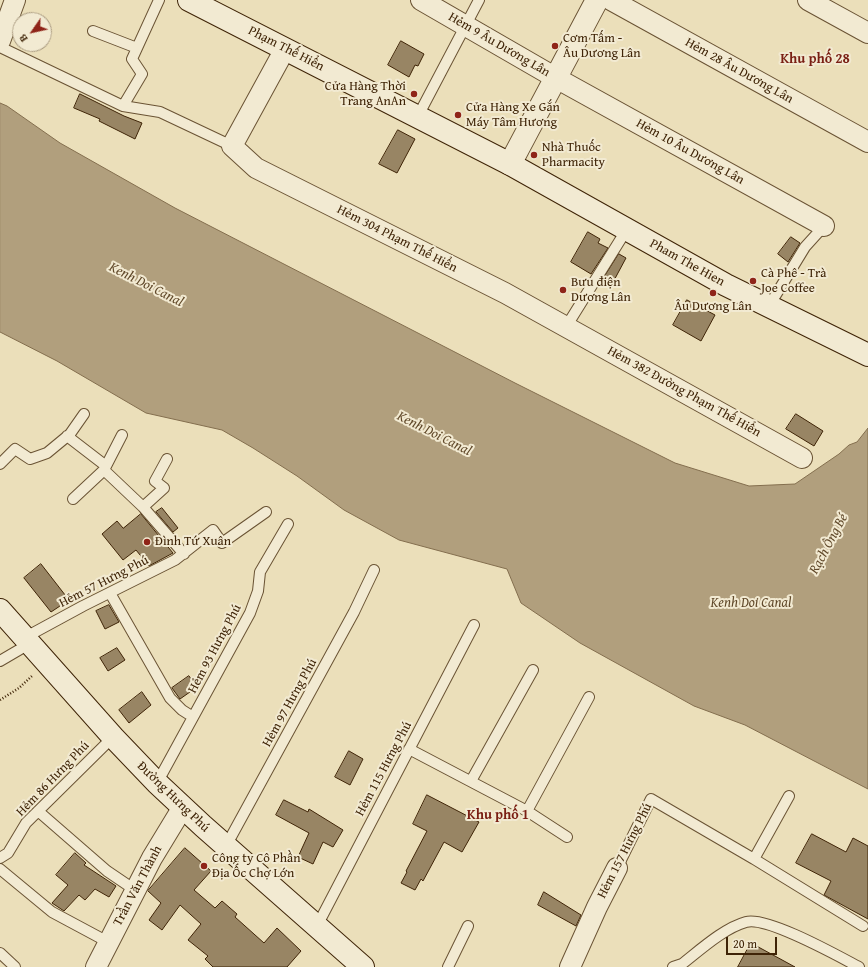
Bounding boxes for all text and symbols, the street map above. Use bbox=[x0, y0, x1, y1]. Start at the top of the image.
street label: Hẻm 9 Âu Dương Lân bbox=[445, 10, 553, 80]
north arrow bbox=[12, 12, 52, 52]
street label: Phạm Thế Hiển bbox=[245, 23, 327, 75]
text: B bbox=[14, 31, 31, 45]
place label: Cơm Tấm - Âu Dương Lân bbox=[563, 31, 641, 62]
street label: Hẻm 28 Âu Dương Lân bbox=[682, 35, 796, 107]
marker: Cơm Tấm - Âu Dương Lân bbox=[550, 41, 560, 51]
district label: Khu phố 28 bbox=[780, 51, 850, 67]
place label: Cửa Hàng Thời Trang AnAn bbox=[325, 79, 406, 110]
marker: Cửa Hàng Thời Trang AnAn bbox=[409, 89, 419, 99]
place label: Cửa Hàng Xe Gắn Máy Tâm Hương bbox=[466, 100, 560, 131]
marker: Cửa Hàng Xe Gắn Máy Tâm Hương bbox=[453, 110, 463, 120]
street label: Hẻm 10 Âu Dương Lân bbox=[633, 116, 747, 188]
place label: Nhà Thuốc Pharmacity bbox=[542, 140, 605, 171]
marker: Nhà Thuốc Pharmacity bbox=[529, 150, 539, 160]
street label: Hẻm 304 Phạm Thế Hiển bbox=[334, 202, 460, 276]
street label: Pham The Hien bbox=[647, 236, 727, 290]
water label: Kenh Doi Canal bbox=[106, 259, 186, 311]
place label: Cà Phê - Trà Joe Coffee bbox=[761, 266, 826, 297]
place label: Bưu điện Dương Lân bbox=[571, 275, 631, 306]
marker: Cà Phê - Trà Joe Coffee bbox=[748, 276, 758, 286]
marker: Bưu điện Dương Lân bbox=[558, 285, 568, 295]
marker: Âu Dương Lân bbox=[708, 288, 718, 298]
place label: Âu Dương Lân bbox=[674, 299, 752, 315]
street label: Hẻm 382 Đường Phạm Thế Hiển bbox=[605, 343, 763, 441]
water label: Kenh Doi Canal bbox=[394, 408, 474, 460]
water label: Rạch Ông Bé bbox=[806, 511, 852, 577]
place label: Đình Tứ Xuân bbox=[155, 534, 231, 550]
marker: Đình Tứ Xuân bbox=[142, 537, 152, 547]
street label: Hẻm 57 Hưng Phú bbox=[57, 553, 151, 611]
water label: Kenh Doi Canal bbox=[711, 595, 791, 611]
street label: Hẻm 93 Hưng Phú bbox=[185, 602, 245, 696]
street label: Hẻm 97 Hưng Phú bbox=[259, 656, 321, 750]
street label: Hẻm 115 Hưng Phú bbox=[353, 719, 415, 819]
street label: Hẻm 86 Hưng Phú bbox=[13, 738, 93, 820]
street label: Đường Hưng Phú bbox=[133, 758, 213, 836]
street label: Hẻm 157 Hưng Phú bbox=[594, 801, 656, 901]
district label: Khu phố 1 bbox=[467, 807, 529, 823]
street label: Trần Văn Thành bbox=[110, 843, 166, 929]
place label: Công ty Cô Phần Địa Ốc Chợ Lớn bbox=[212, 851, 301, 882]
marker: Công ty Cô Phần Địa Ốc Chợ Lớn bbox=[199, 861, 209, 871]
scale bar bbox=[728, 929, 779, 955]
text: 20 m bbox=[733, 935, 757, 952]

